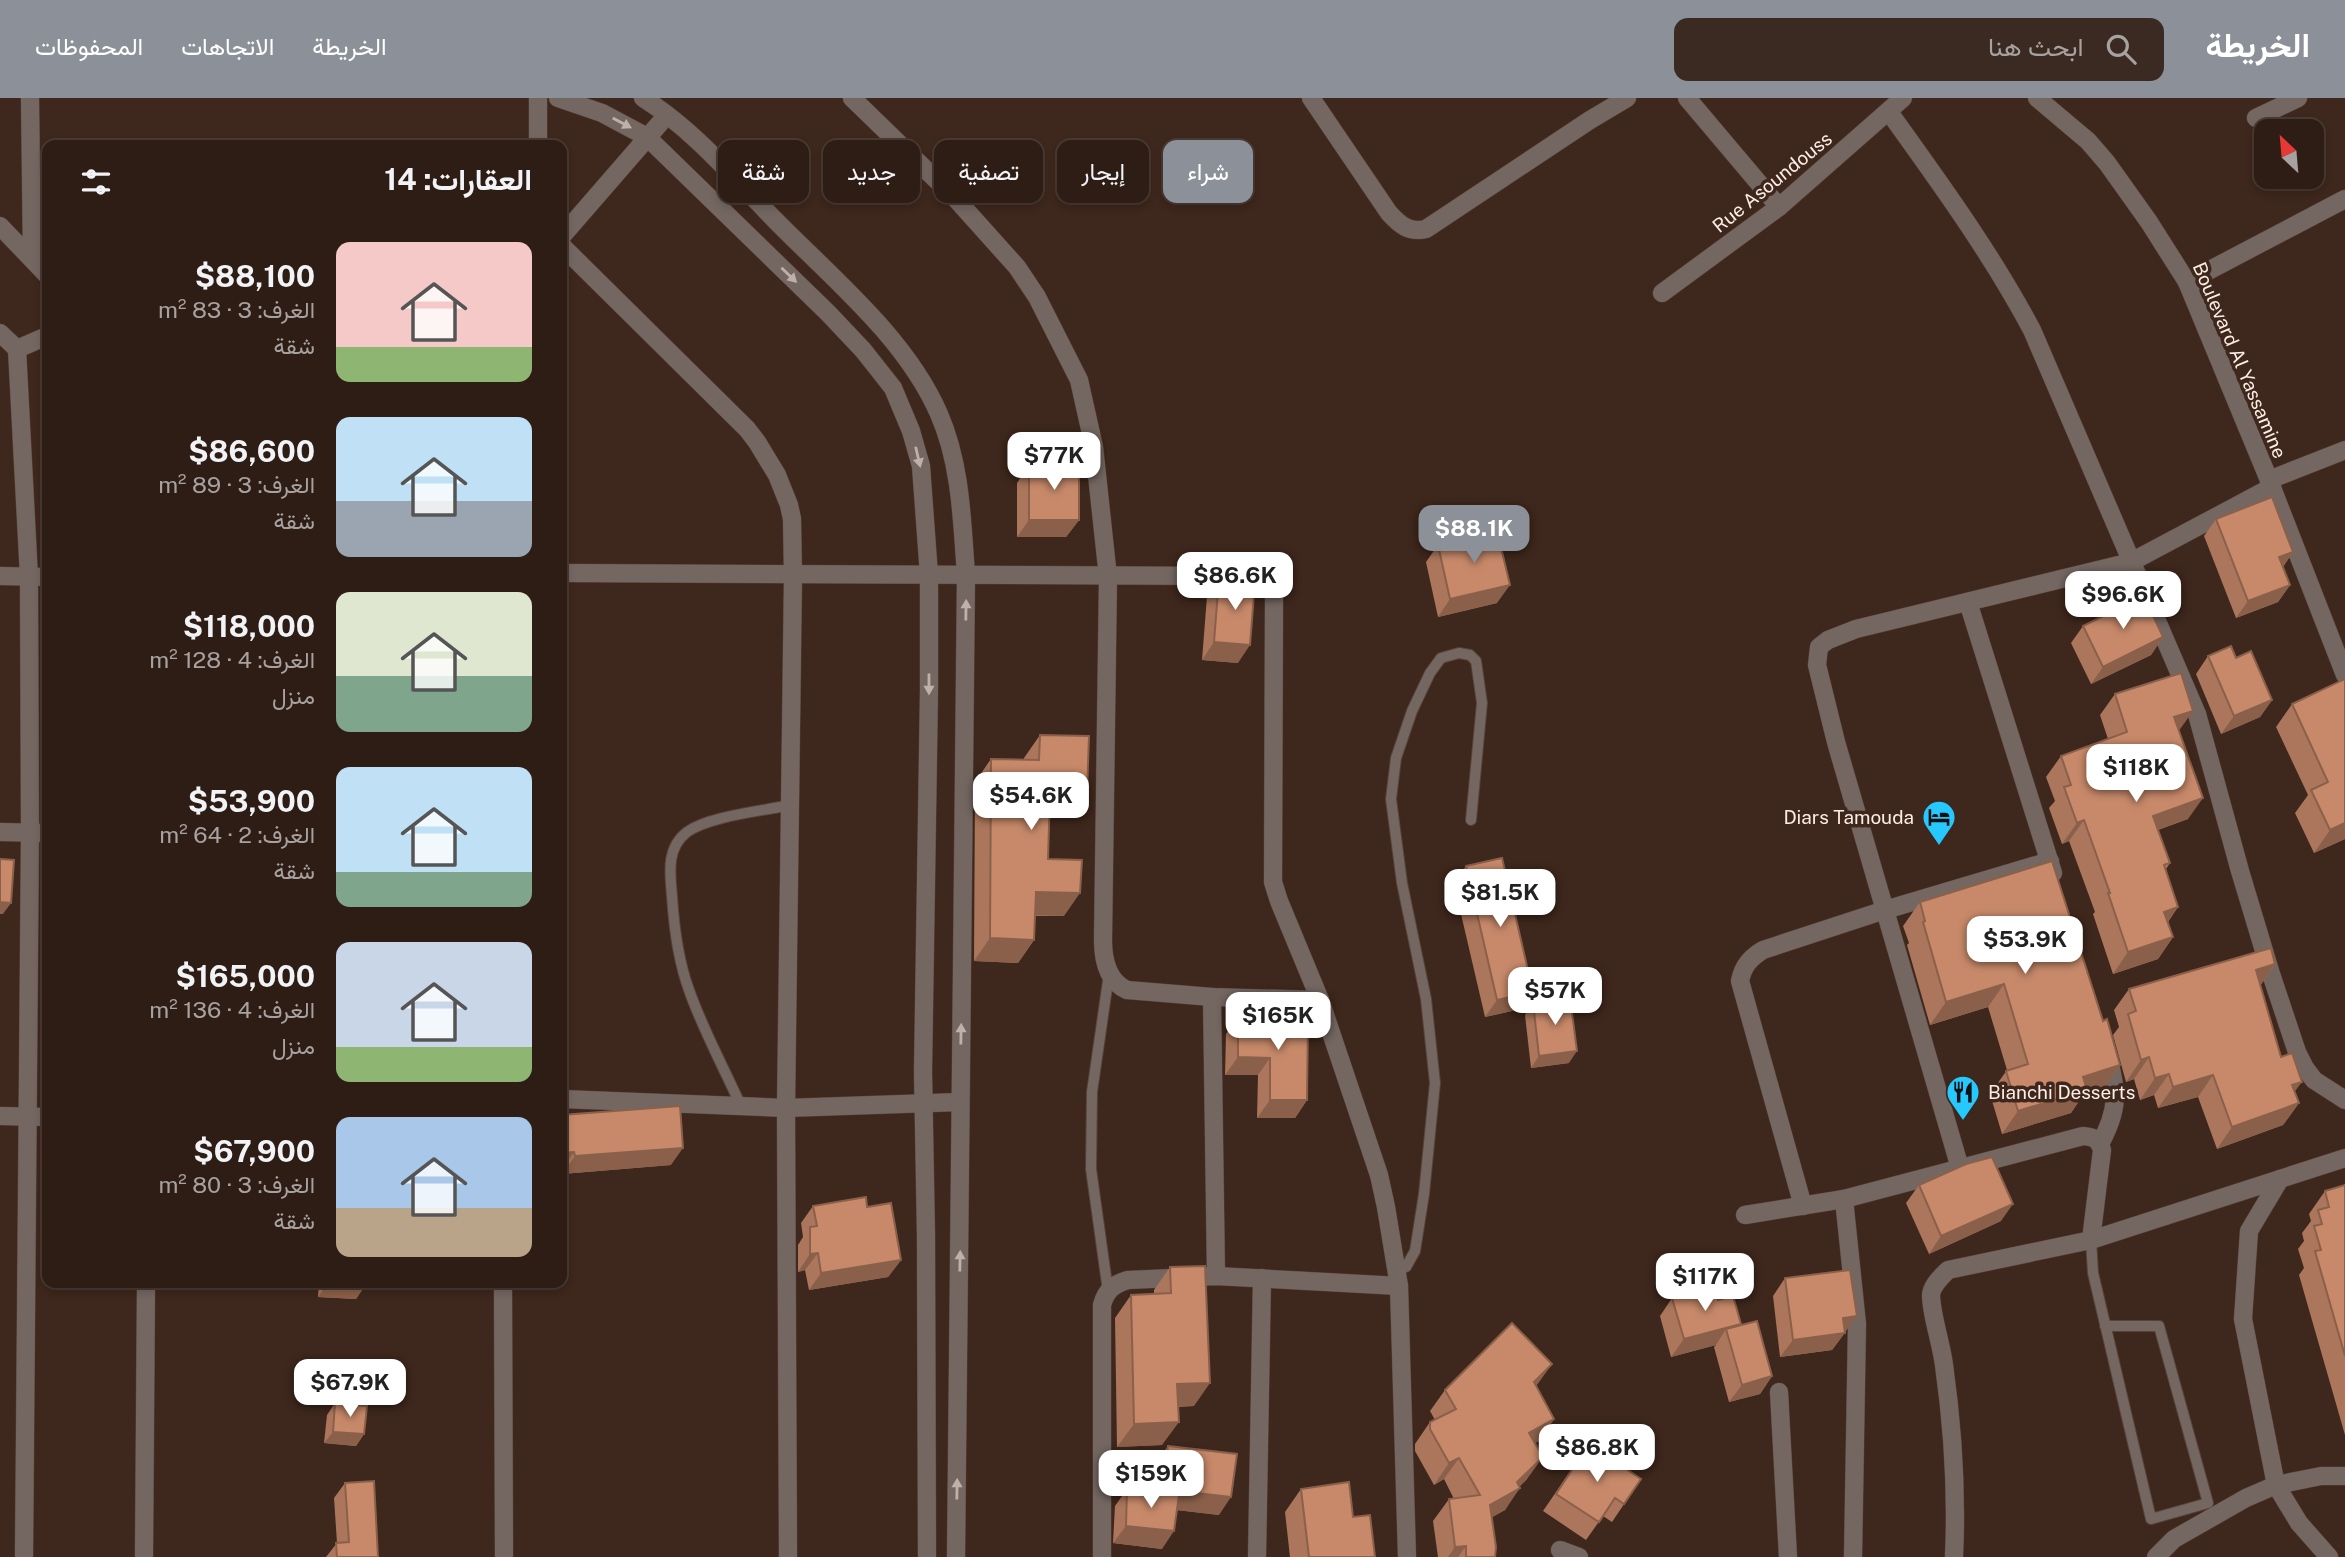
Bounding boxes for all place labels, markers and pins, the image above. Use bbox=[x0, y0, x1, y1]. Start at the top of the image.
pin: $77K bbox=[1013, 432, 1095, 492]
pin: $88.1K bbox=[1417, 505, 1531, 565]
pin: $86.6K bbox=[1178, 552, 1292, 612]
pin: $96.6K bbox=[2066, 572, 2180, 631]
pin: $118K bbox=[2087, 744, 2185, 804]
pin: $54.6K bbox=[974, 772, 1088, 832]
hotel icon: Diars Tamouda bbox=[1920, 798, 1958, 847]
place label: Diars Tamouda bbox=[1783, 806, 1914, 828]
pin: $81.5K bbox=[1443, 870, 1557, 929]
pin: $53.9K bbox=[1968, 916, 2082, 976]
pin: $57K bbox=[1514, 968, 1596, 1027]
pin: $165K bbox=[1229, 992, 1327, 1052]
restaurant icon: Bianchi Desserts bbox=[1944, 1073, 1982, 1122]
place label: Bianchi Desserts bbox=[1988, 1081, 2135, 1103]
pin: $117K bbox=[1656, 1254, 1754, 1313]
pin: $67.9K bbox=[293, 1360, 407, 1419]
pin: $86.8K bbox=[1540, 1424, 1654, 1484]
pin: $159K bbox=[1102, 1450, 1200, 1510]

